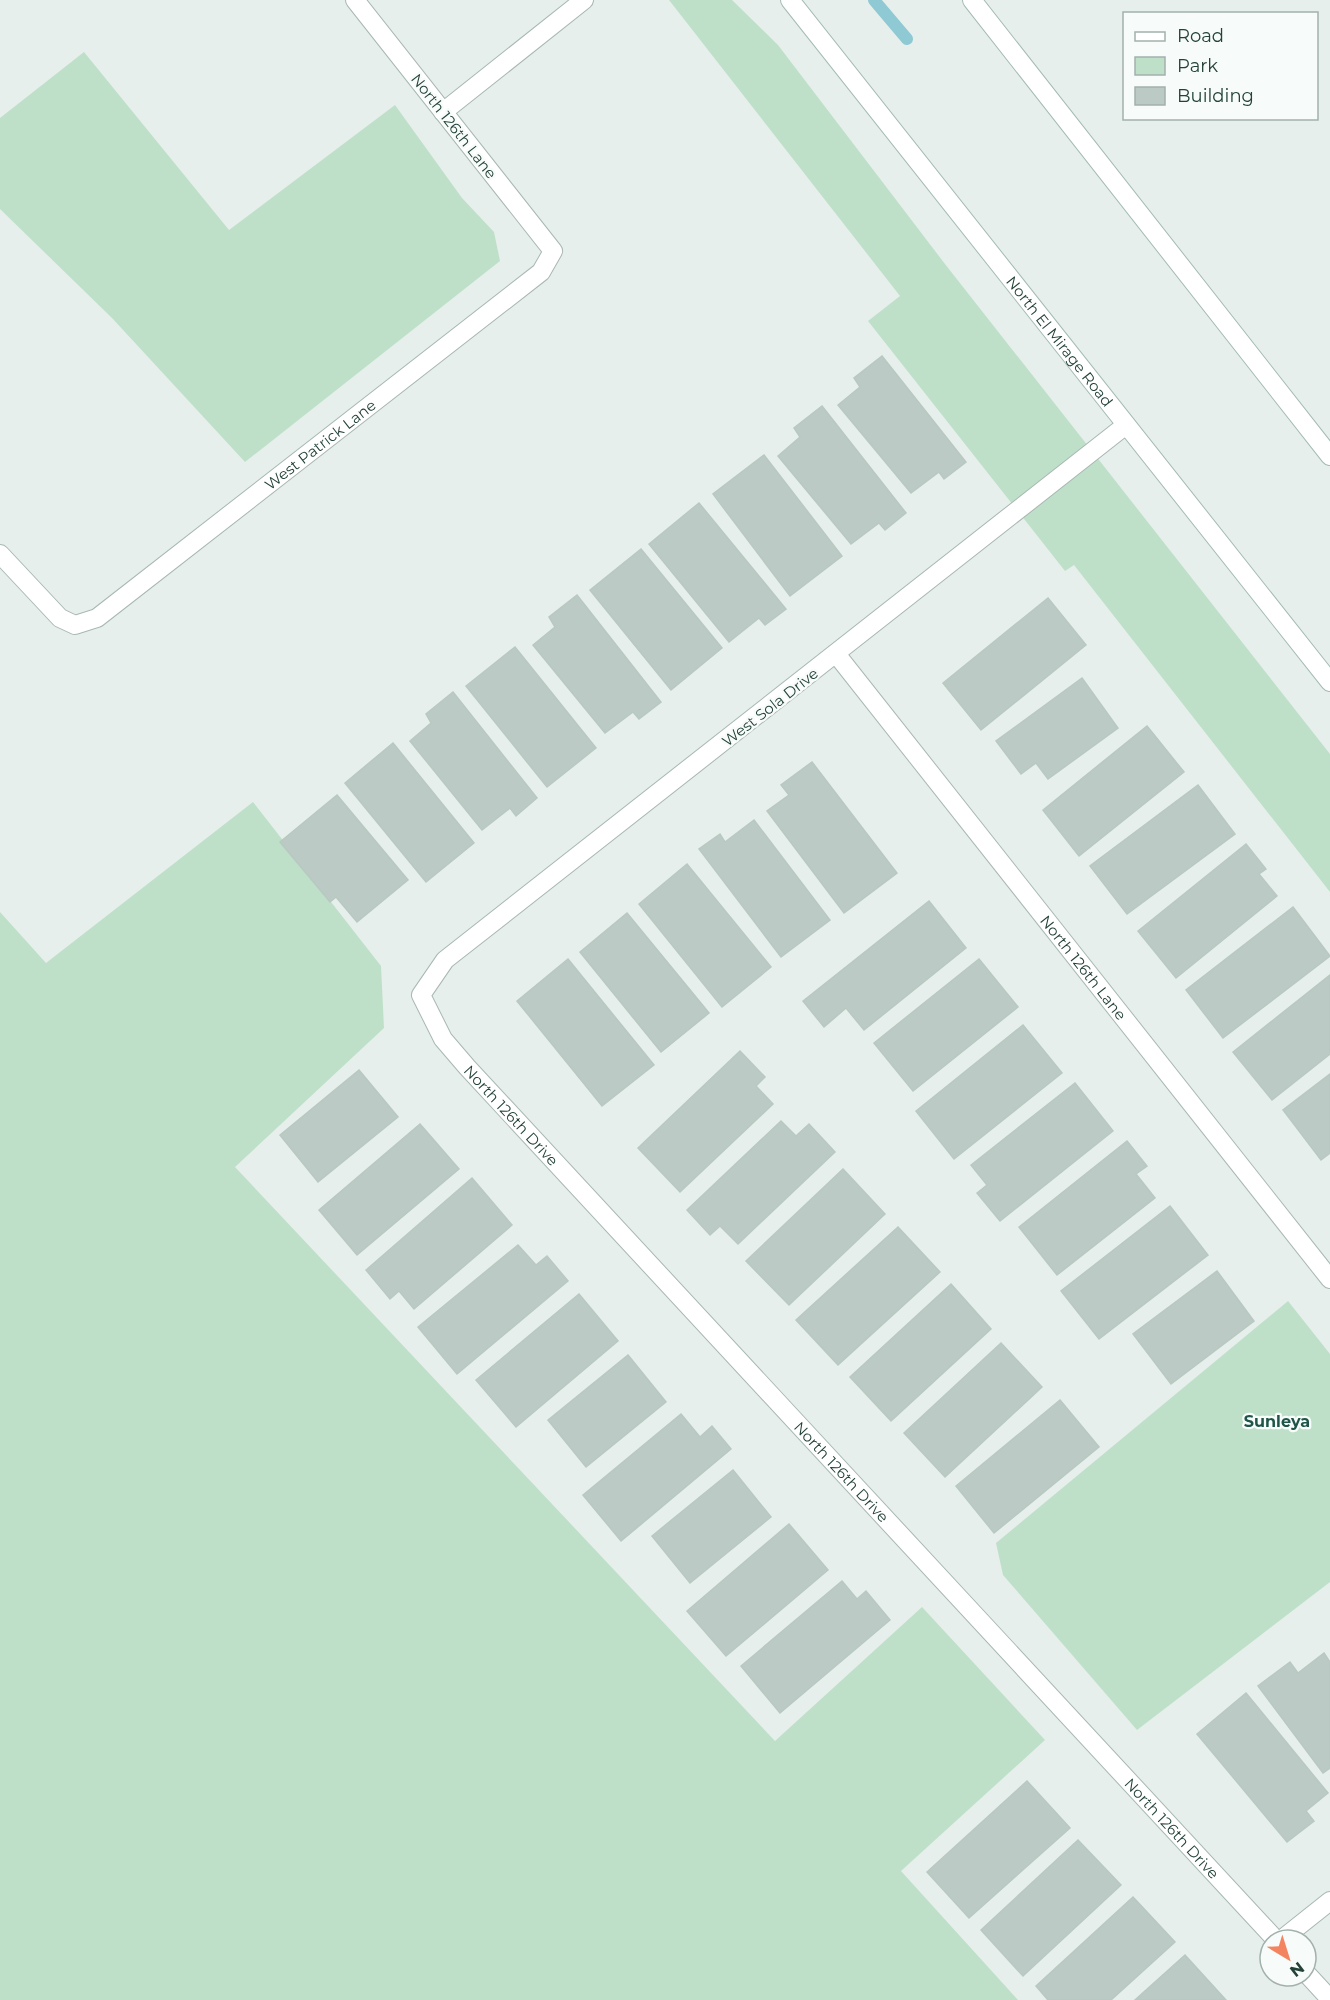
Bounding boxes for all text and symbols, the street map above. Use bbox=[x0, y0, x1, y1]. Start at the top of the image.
legend bbox=[1123, 12, 1318, 120]
text: Road bbox=[1177, 25, 1224, 47]
text: Park bbox=[1177, 55, 1218, 77]
street label: North 126th Lane bbox=[407, 70, 501, 182]
text: Building bbox=[1177, 85, 1254, 107]
street label: North El Mirage Road bbox=[1003, 272, 1118, 410]
street label: West Patrick Lane bbox=[261, 395, 379, 494]
street label: West Sola Drive bbox=[718, 664, 822, 750]
street label: North 126th Lane bbox=[1037, 911, 1131, 1023]
street label: North 126th Drive bbox=[460, 1061, 563, 1169]
district label: Sunleya bbox=[1244, 1412, 1310, 1431]
street label: North 126th Drive bbox=[790, 1417, 893, 1526]
street label: North 126th Drive bbox=[1121, 1774, 1224, 1882]
north arrow bbox=[1258, 1928, 1318, 1988]
text: N bbox=[1286, 1958, 1308, 1981]

